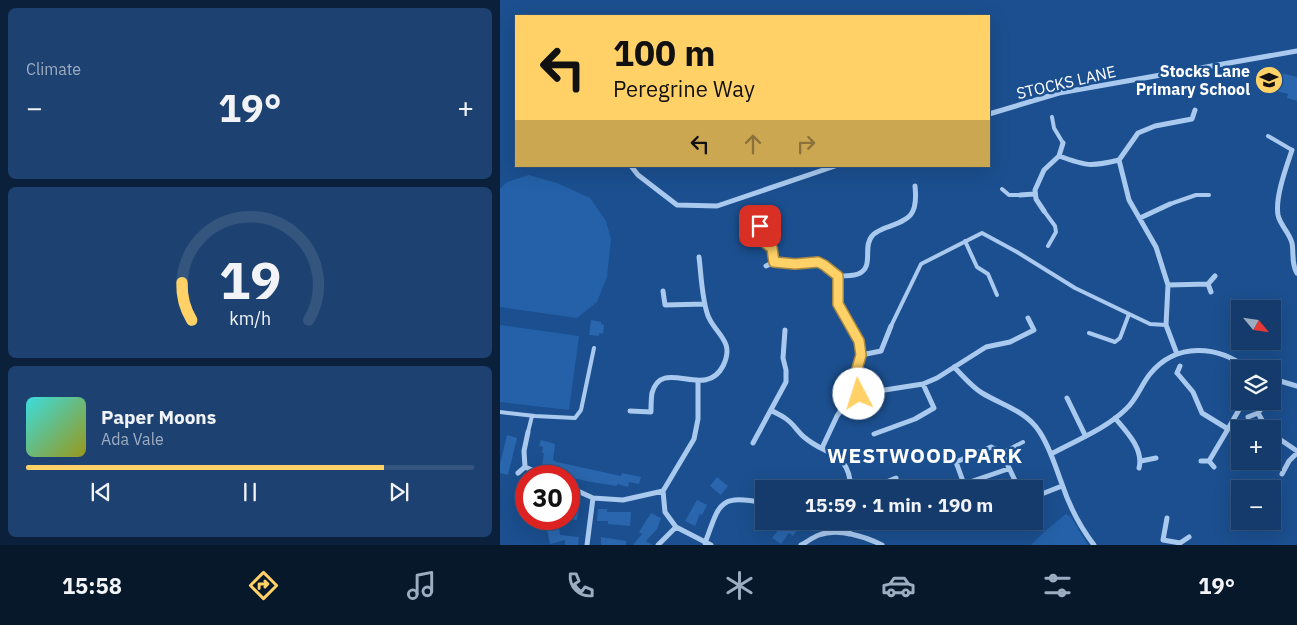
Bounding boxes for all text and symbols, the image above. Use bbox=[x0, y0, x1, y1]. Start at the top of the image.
text: 100 m bbox=[613, 30, 716, 76]
icon: left bbox=[530, 35, 595, 100]
text: Climate bbox=[26, 59, 81, 79]
street label: STOCKS LANE bbox=[1014, 61, 1118, 103]
place label: Stocks Lane Primary School bbox=[1136, 61, 1250, 99]
school or university icon: Stocks Lane Primary School bbox=[1254, 65, 1284, 95]
text: Peregrine Way bbox=[613, 74, 755, 103]
text: 19° bbox=[218, 83, 282, 132]
text: − bbox=[26, 89, 43, 126]
text: + bbox=[457, 89, 474, 126]
icon: left bbox=[686, 130, 714, 158]
icon: ahead bbox=[739, 130, 767, 158]
icon: right bbox=[792, 130, 820, 158]
pin bbox=[739, 205, 781, 247]
icon: arrive bbox=[746, 212, 774, 240]
text: 19 bbox=[219, 246, 281, 313]
north arrow bbox=[1231, 300, 1281, 350]
map controls bbox=[1231, 300, 1281, 530]
text: km/h bbox=[229, 307, 271, 330]
button: layers bbox=[1231, 360, 1281, 410]
position arrow bbox=[832, 367, 884, 419]
text: Paper Moons bbox=[101, 405, 216, 429]
button: + bbox=[1231, 420, 1281, 470]
text: Ada Vale bbox=[101, 429, 164, 449]
district label: WESTWOOD PARK bbox=[827, 441, 1023, 469]
speed limit sign: 30 bbox=[515, 465, 580, 530]
icon: previous bbox=[87, 478, 115, 506]
icon: pause bbox=[236, 478, 264, 506]
icon: next bbox=[385, 478, 413, 506]
button: − bbox=[1231, 480, 1281, 530]
text: 15:59 · 1 min · 190 m bbox=[805, 493, 993, 517]
icon: directions bbox=[246, 568, 281, 603]
icon: music bbox=[404, 568, 439, 603]
icon: phone bbox=[563, 568, 598, 603]
icon: climate bbox=[722, 568, 757, 603]
icon: car bbox=[881, 568, 916, 603]
icon: filters bbox=[1040, 568, 1075, 603]
text: 15:58 bbox=[62, 571, 122, 600]
text: 19° bbox=[1198, 571, 1235, 600]

